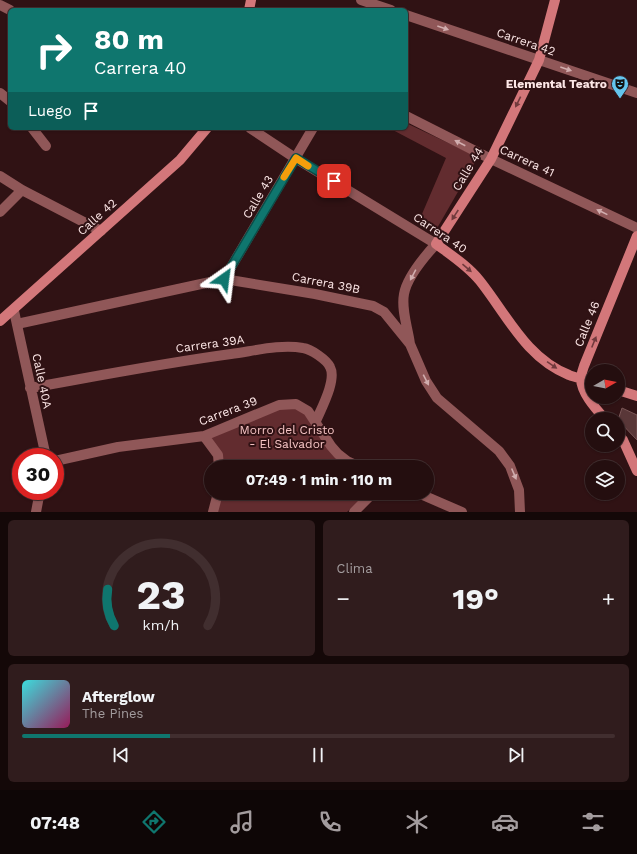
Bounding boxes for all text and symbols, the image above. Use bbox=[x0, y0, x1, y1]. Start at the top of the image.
text: 80 m bbox=[94, 23, 164, 56]
icon: right bbox=[28, 24, 80, 76]
one-way arrow bbox=[437, 25, 449, 31]
street label: Carrera 42 bbox=[495, 25, 557, 59]
text: Carrera 40 bbox=[94, 57, 187, 78]
one-way arrow bbox=[561, 66, 573, 72]
theatre icon: Elemental Teatro bbox=[610, 74, 630, 99]
place label: Elemental Teatro bbox=[506, 77, 607, 91]
one-way arrow bbox=[515, 96, 521, 108]
icon: arrive bbox=[80, 100, 102, 122]
text: Luego bbox=[28, 102, 72, 120]
one-way arrow bbox=[454, 140, 465, 146]
street label: Carrera 41 bbox=[497, 142, 557, 180]
street label: Calle 44 bbox=[450, 145, 486, 193]
pin bbox=[317, 164, 351, 198]
icon: arrive bbox=[323, 170, 345, 192]
street label: Calle 43 bbox=[240, 173, 276, 221]
street label: Calle 42 bbox=[75, 196, 119, 238]
one-way arrow bbox=[596, 209, 607, 215]
street label: Carrera 40 bbox=[411, 210, 469, 256]
one-way arrow bbox=[451, 210, 459, 220]
position arrow bbox=[203, 258, 245, 300]
one-way arrow bbox=[462, 263, 472, 273]
one-way arrow bbox=[409, 269, 416, 281]
street label: Carrera 39B bbox=[291, 270, 361, 296]
street label: Calle 46 bbox=[572, 299, 602, 349]
street label: Carrera 39A bbox=[175, 332, 245, 356]
one-way arrow bbox=[591, 336, 597, 347]
street label: Calle 40A bbox=[29, 352, 55, 410]
one-way arrow bbox=[546, 361, 557, 369]
north arrow bbox=[585, 364, 625, 404]
map controls bbox=[585, 364, 625, 500]
one-way arrow bbox=[423, 374, 430, 386]
street label: Carrera 39 bbox=[197, 393, 259, 429]
button: search bbox=[585, 412, 625, 452]
park label: Morro del Cristo - El Salvador bbox=[240, 423, 334, 451]
speed limit sign: 30 bbox=[12, 448, 64, 500]
button: layers bbox=[585, 460, 625, 500]
one-way arrow bbox=[510, 468, 517, 480]
text: 07:49 · 1 min · 110 m bbox=[246, 471, 392, 489]
text: Clima bbox=[337, 561, 373, 576]
text: 23 bbox=[137, 570, 186, 619]
text: 19° bbox=[453, 581, 499, 616]
text: − bbox=[337, 586, 350, 611]
text: + bbox=[602, 586, 615, 611]
text: km/h bbox=[143, 617, 180, 633]
text: Afterglow bbox=[82, 688, 155, 706]
text: The Pines bbox=[82, 706, 143, 721]
icon: previous bbox=[110, 744, 132, 766]
icon: pause bbox=[307, 744, 329, 766]
icon: next bbox=[505, 744, 527, 766]
icon: directions bbox=[140, 808, 168, 836]
icon: music bbox=[228, 808, 256, 836]
icon: phone bbox=[316, 808, 344, 836]
icon: climate bbox=[403, 808, 431, 836]
icon: car bbox=[491, 808, 519, 836]
icon: filters bbox=[579, 808, 607, 836]
text: 07:48 bbox=[30, 812, 80, 833]

